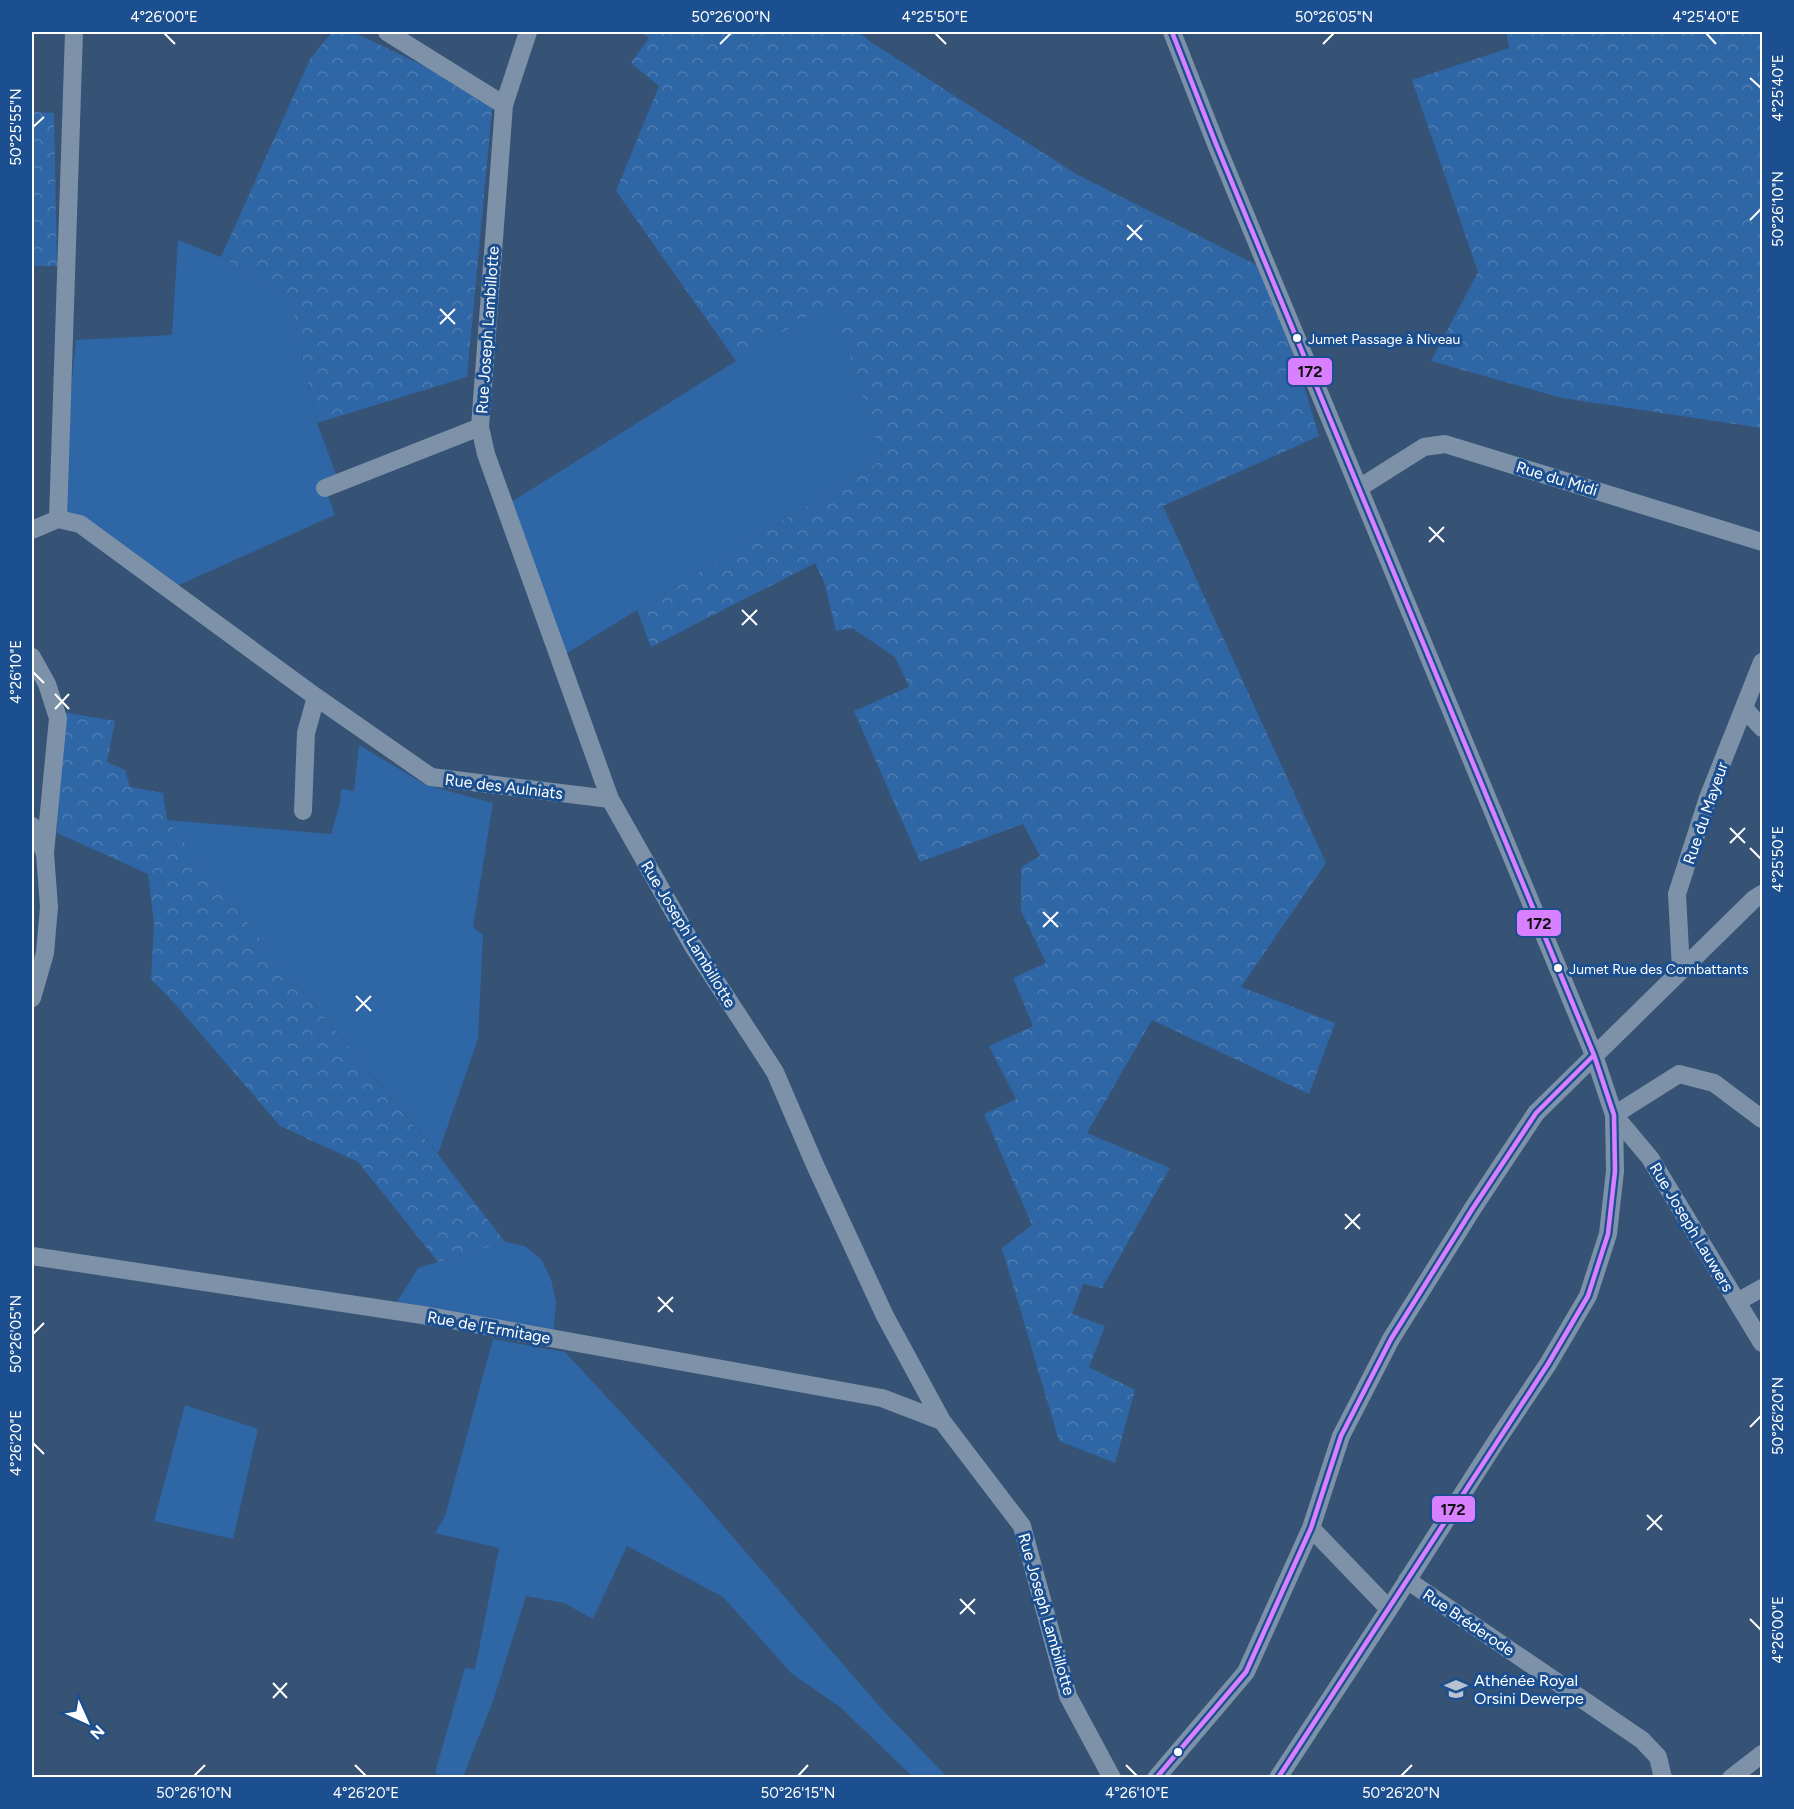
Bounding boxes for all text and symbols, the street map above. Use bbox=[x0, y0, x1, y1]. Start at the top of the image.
text: 4°26'00"E bbox=[130, 8, 198, 26]
text: 50°26'00"N bbox=[691, 8, 771, 26]
text: 4°25'50"E bbox=[902, 8, 968, 26]
text: 50°26'05"N bbox=[1295, 8, 1373, 26]
text: 4°25'40"E bbox=[1672, 8, 1740, 26]
text: 4°25'40"E bbox=[1769, 54, 1787, 122]
text: 50°25'55"N bbox=[7, 88, 25, 166]
text: 50°26'10"N bbox=[1769, 171, 1787, 247]
street label: Rue Joseph Lambillotte bbox=[472, 245, 503, 414]
place label: Jumet Passage à Niveau bbox=[1308, 331, 1460, 348]
marker: Jumet Passage à Niveau bbox=[1291, 332, 1303, 344]
line badge: 172 bbox=[1287, 357, 1333, 386]
text: 172 bbox=[1298, 362, 1322, 381]
street label: Rue du Midi bbox=[1514, 457, 1600, 500]
text: 4°26'10"E bbox=[7, 640, 25, 704]
street label: Rue du Mayeur bbox=[1679, 759, 1732, 867]
street label: Rue des Aulniats bbox=[444, 770, 564, 803]
text: 4°25'50"E bbox=[1769, 826, 1787, 892]
street label: Rue Joseph Lambillotte bbox=[637, 857, 740, 1011]
line badge: 172 bbox=[1516, 909, 1562, 937]
text: 172 bbox=[1527, 914, 1551, 933]
place label: Jumet Rue des Combattants bbox=[1569, 961, 1749, 978]
marker: Jumet Rue des Combattants bbox=[1552, 962, 1564, 974]
street label: Rue Joseph Lauwers bbox=[1646, 1159, 1738, 1295]
text: 50°26'05"N bbox=[7, 1295, 25, 1373]
street label: Rue de l'Ermitage bbox=[426, 1307, 552, 1348]
text: 50°26'20"N bbox=[1769, 1377, 1787, 1455]
text: 4°26'20"E bbox=[7, 1410, 25, 1476]
line badge: 172 bbox=[1431, 1495, 1476, 1523]
text: 172 bbox=[1441, 1500, 1465, 1519]
street label: Rue Joseph Lambillotte bbox=[1014, 1531, 1079, 1698]
street label: Rue Bréderode bbox=[1419, 1585, 1518, 1660]
text: 4°26'00"E bbox=[1769, 1596, 1787, 1664]
place label: Athénée Royal Orsini Dewerpe bbox=[1474, 1671, 1584, 1708]
school or university icon: Athénée Royal Orsini Dewerpe bbox=[1443, 1676, 1469, 1702]
north arrow bbox=[57, 1692, 117, 1752]
text: N bbox=[86, 1721, 108, 1743]
unlabelled marker bbox=[1172, 1746, 1184, 1758]
text: 50°26'10"N bbox=[156, 1784, 232, 1802]
text: 4°26'20"E bbox=[333, 1784, 399, 1802]
text: 50°26'15"N bbox=[761, 1784, 835, 1802]
text: 4°26'10"E bbox=[1105, 1784, 1169, 1802]
text: 50°26'20"N bbox=[1362, 1784, 1440, 1802]

